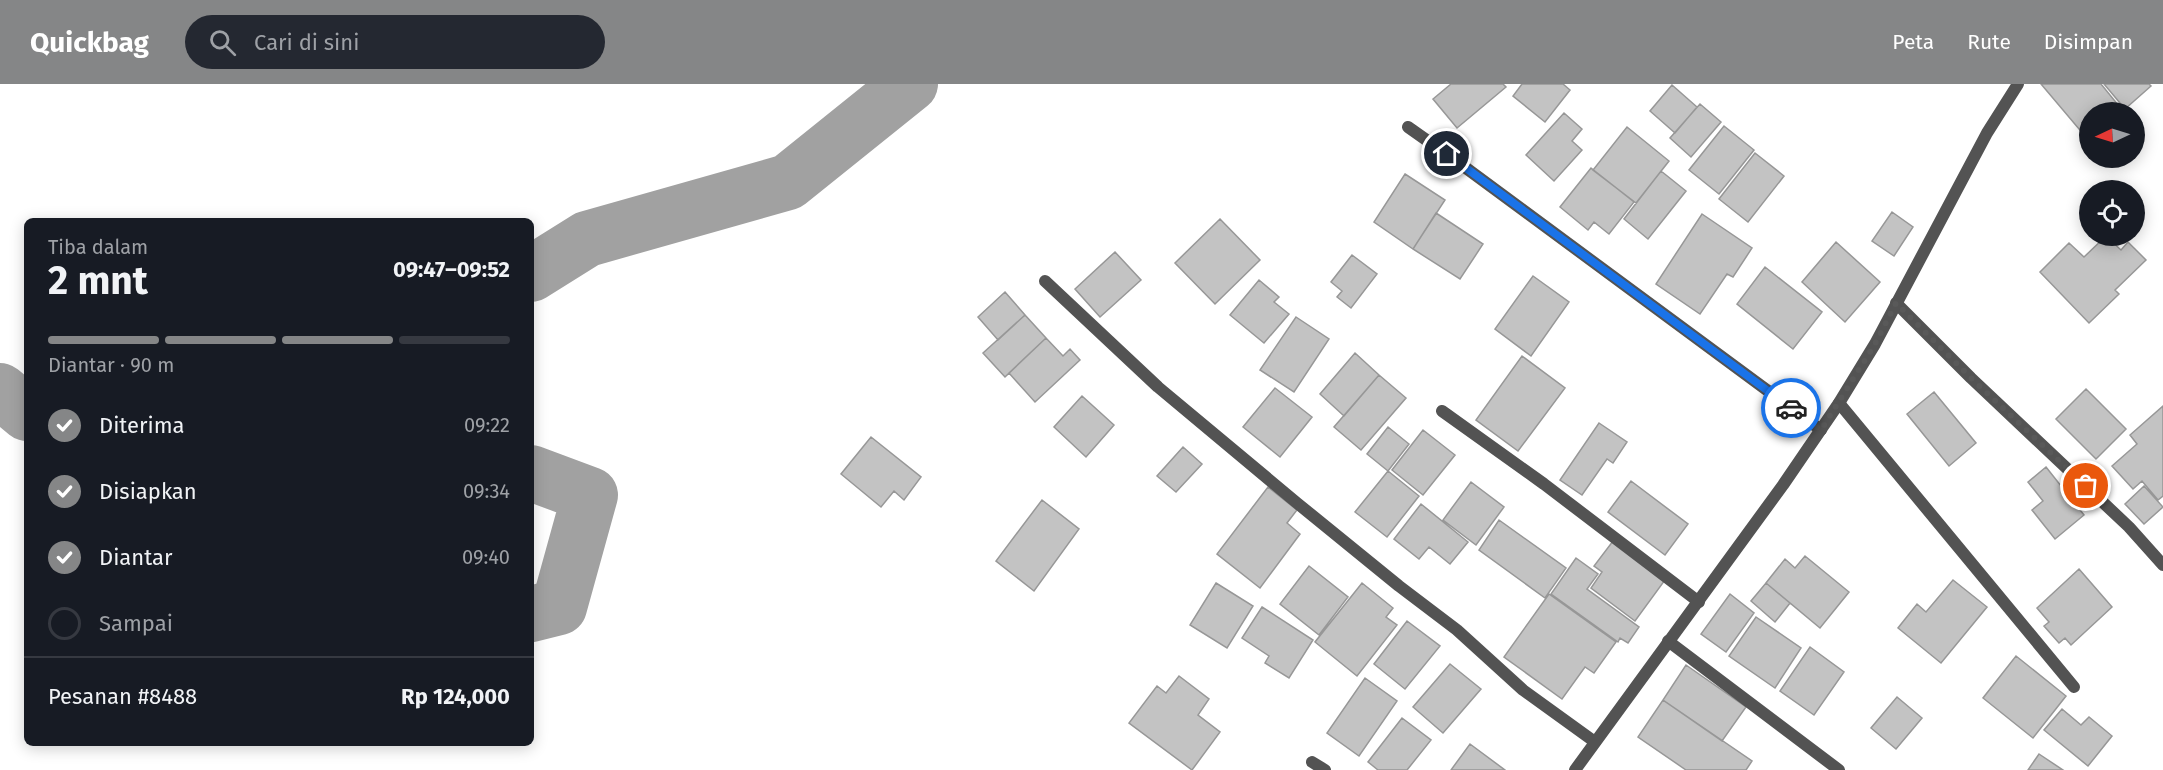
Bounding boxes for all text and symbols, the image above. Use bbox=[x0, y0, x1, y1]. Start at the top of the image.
search box bbox=[185, 15, 605, 69]
text: Quickbag bbox=[30, 26, 149, 59]
icon: search bbox=[206, 26, 239, 59]
text: Cari di sini bbox=[254, 29, 359, 56]
text: Peta bbox=[1892, 29, 1934, 55]
text: Rute bbox=[1967, 29, 2011, 55]
text: Disimpan bbox=[2044, 29, 2133, 55]
north arrow bbox=[2079, 102, 2145, 168]
map controls bbox=[2079, 102, 2145, 246]
pin bbox=[1421, 128, 1472, 179]
icon: home bbox=[1430, 137, 1463, 170]
button: locate bbox=[2079, 180, 2145, 246]
text: Tiba dalam bbox=[48, 235, 148, 259]
text: 09:47–09:52 bbox=[393, 256, 510, 283]
text: 2 mnt bbox=[48, 258, 148, 304]
text: Diantar · 90 m bbox=[48, 353, 174, 377]
courier bbox=[1761, 378, 1821, 438]
icon: car bbox=[1775, 392, 1808, 425]
icon: check bbox=[48, 409, 81, 442]
text: Diterima bbox=[99, 412, 185, 439]
text: 09:22 bbox=[464, 413, 510, 437]
pin bbox=[2060, 460, 2111, 511]
icon: bag bbox=[2069, 469, 2102, 502]
icon: check bbox=[48, 475, 81, 508]
text: Disiapkan bbox=[99, 478, 197, 505]
text: 09:34 bbox=[463, 479, 510, 503]
icon: check bbox=[48, 541, 81, 574]
text: Diantar bbox=[99, 544, 172, 571]
text: 09:40 bbox=[462, 545, 510, 569]
text: Sampai bbox=[99, 610, 173, 637]
text: Pesanan #8488 bbox=[48, 683, 197, 710]
text: Rp 124,000 bbox=[401, 683, 510, 710]

